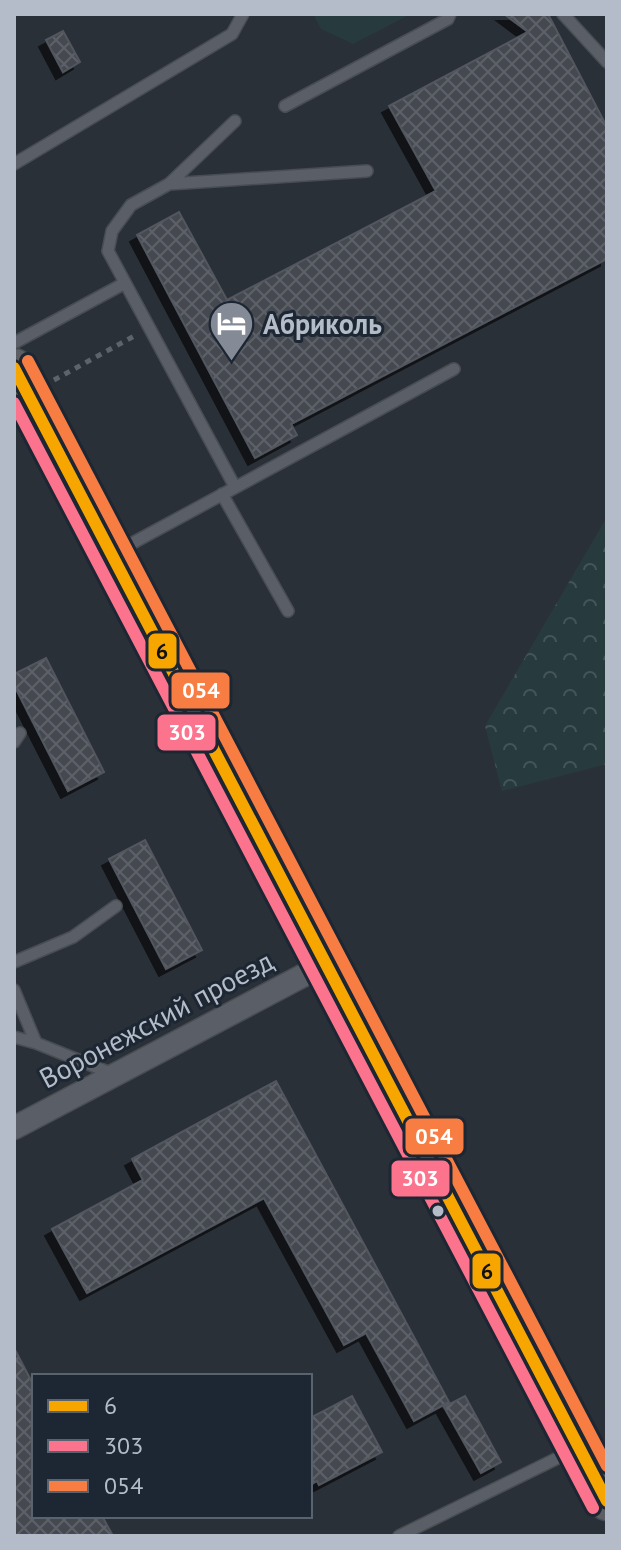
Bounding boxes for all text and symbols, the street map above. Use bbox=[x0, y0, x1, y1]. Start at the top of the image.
hotel icon: Абриколь bbox=[208, 299, 256, 362]
place label: Абриколь bbox=[263, 305, 382, 342]
line badge: 6 bbox=[147, 632, 178, 670]
text: 6 bbox=[156, 637, 168, 665]
line badge: 054 bbox=[170, 671, 231, 710]
text: 054 bbox=[182, 676, 220, 704]
line badge: 303 bbox=[156, 713, 217, 752]
text: 303 bbox=[168, 718, 206, 746]
street label: Воронежский проезд bbox=[33, 942, 279, 1096]
line badge: 054 bbox=[404, 1117, 465, 1156]
text: 054 bbox=[415, 1122, 453, 1150]
line badge: 303 bbox=[390, 1159, 451, 1198]
text: 303 bbox=[401, 1164, 439, 1192]
unlabelled marker bbox=[430, 1203, 446, 1219]
line badge: 6 bbox=[471, 1252, 502, 1290]
text: 6 bbox=[481, 1257, 493, 1285]
legend bbox=[32, 1374, 312, 1518]
text: 6 bbox=[104, 1390, 117, 1421]
text: 303 bbox=[104, 1430, 143, 1461]
text: 054 bbox=[104, 1470, 143, 1501]

